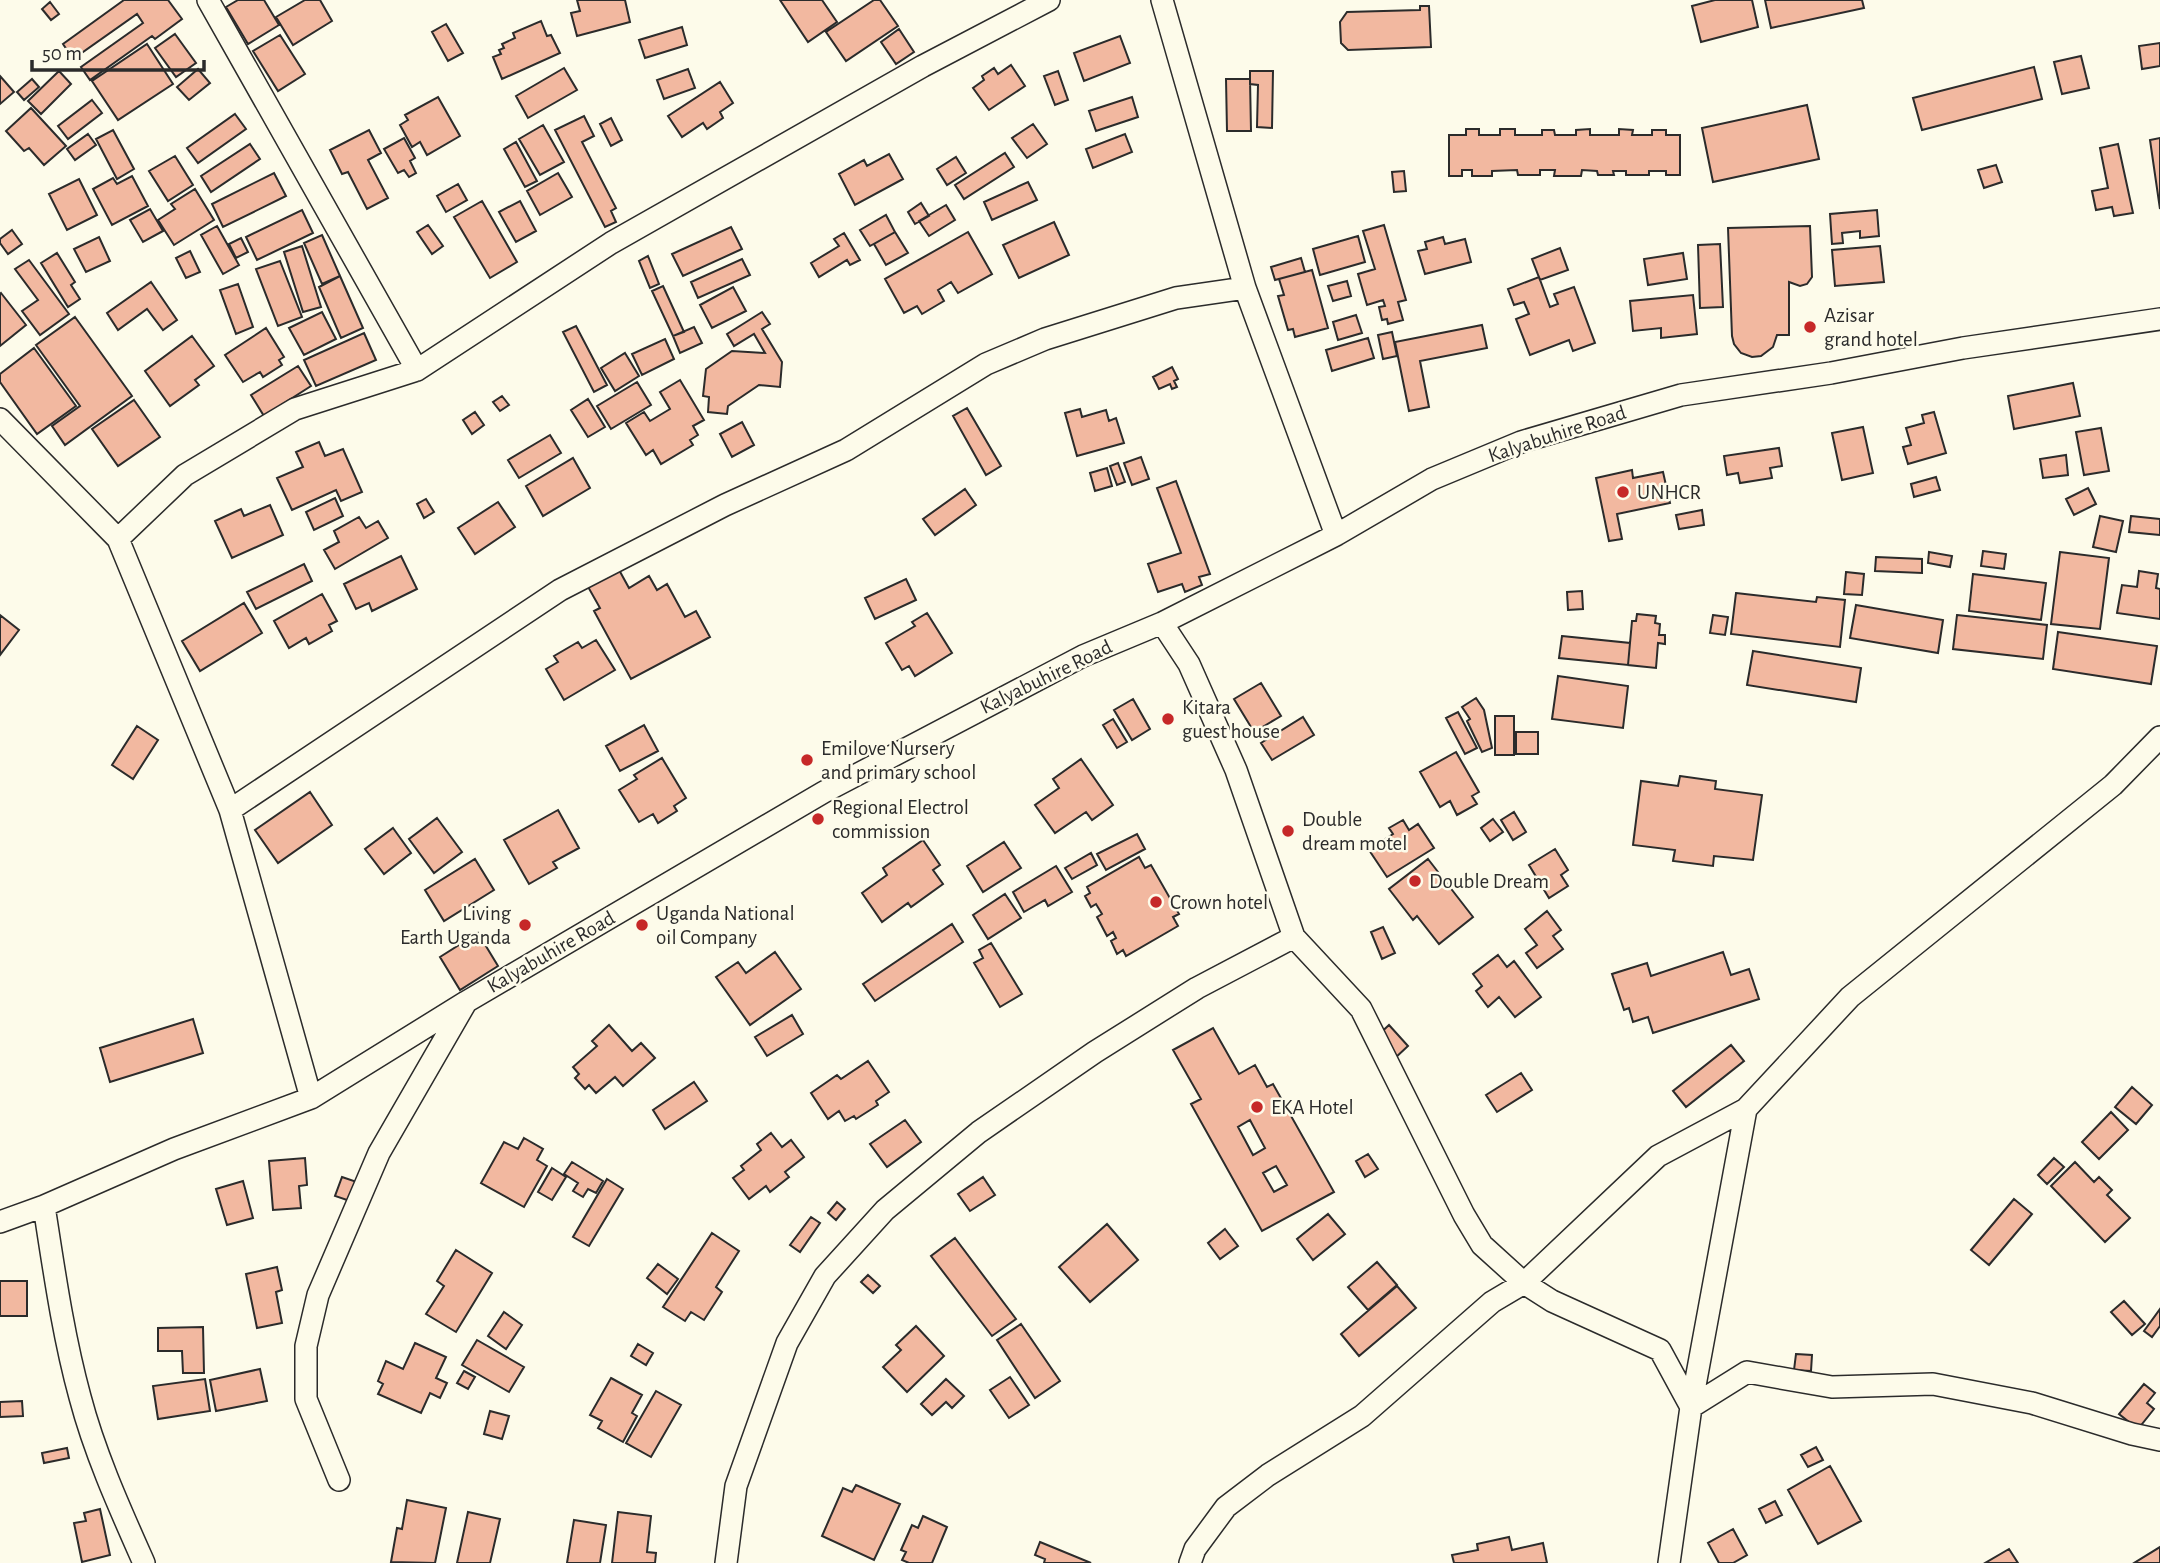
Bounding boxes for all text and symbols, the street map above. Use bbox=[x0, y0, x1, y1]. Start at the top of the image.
scale bar bbox=[32, 28, 203, 72]
text: 50 m bbox=[42, 43, 82, 64]
place label: Azisar grand hotel bbox=[1824, 305, 1918, 350]
marker: Azisar grand hotel bbox=[1802, 319, 1818, 335]
street label: Kalyabuhire Road bbox=[1485, 402, 1629, 466]
place label: UNHCR bbox=[1637, 482, 1701, 503]
marker: UNHCR bbox=[1615, 484, 1631, 500]
street label: Kalyabuhire Road bbox=[977, 636, 1115, 718]
place label: Kitara guest house bbox=[1182, 697, 1280, 742]
marker: Kitara guest house bbox=[1160, 711, 1176, 727]
place label: Emilove Nursery and primary school bbox=[821, 738, 976, 783]
marker: Emilove Nursery and primary school bbox=[799, 752, 815, 768]
place label: Regional Electrol commission bbox=[832, 797, 969, 842]
place label: Double dream motel bbox=[1302, 809, 1407, 854]
marker: Regional Electrol commission bbox=[810, 811, 826, 827]
marker: Double dream motel bbox=[1280, 823, 1296, 839]
place label: Double Dream bbox=[1429, 871, 1549, 892]
marker: Double Dream bbox=[1407, 873, 1423, 889]
place label: Crown hotel bbox=[1170, 892, 1268, 913]
marker: Crown hotel bbox=[1148, 894, 1164, 910]
place label: Living Earth Uganda bbox=[400, 903, 512, 948]
place label: Uganda National oil Company bbox=[656, 903, 795, 948]
street label: Kalyabuhire Road bbox=[484, 907, 619, 997]
marker: Living Earth Uganda bbox=[517, 917, 533, 933]
marker: Uganda National oil Company bbox=[634, 917, 650, 933]
place label: EKA Hotel bbox=[1271, 1097, 1354, 1118]
marker: EKA Hotel bbox=[1249, 1099, 1265, 1115]

